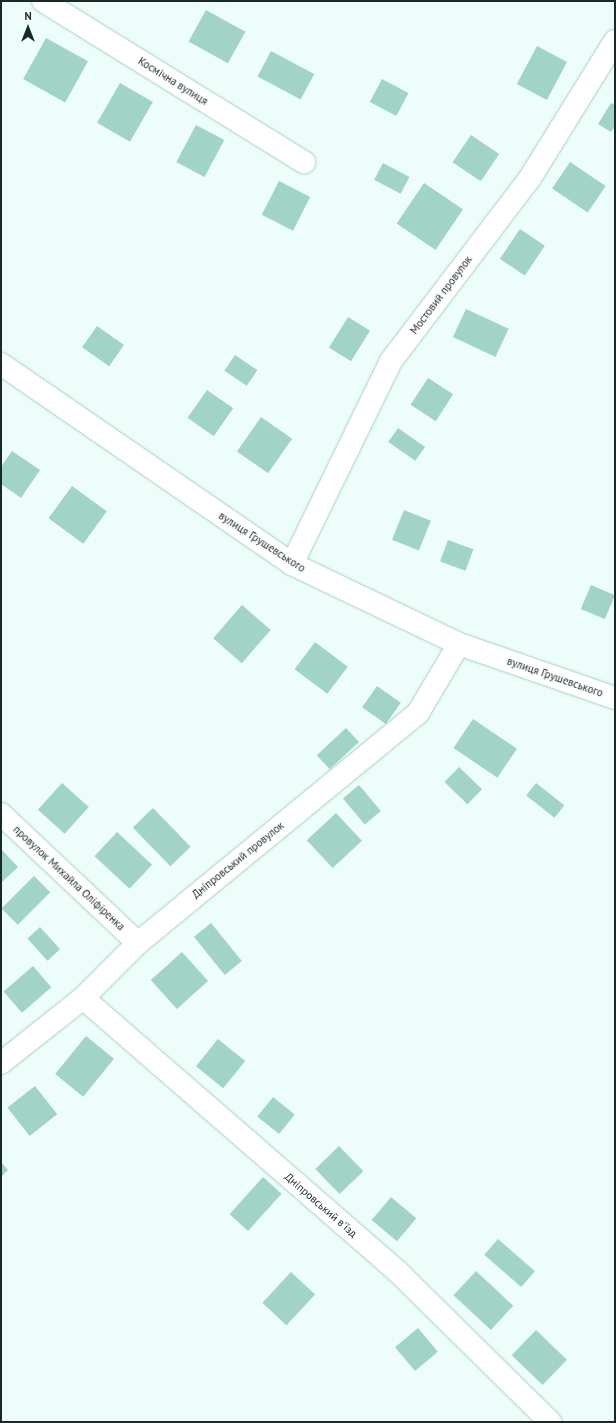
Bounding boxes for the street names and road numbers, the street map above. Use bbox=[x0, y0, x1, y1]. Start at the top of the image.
street label: Космічна вулиця bbox=[136, 54, 210, 108]
street label: Мостовий провулок bbox=[407, 253, 475, 337]
street label: вулиця Грушевського bbox=[216, 509, 308, 575]
street label: вулиця Грушевського bbox=[505, 654, 605, 700]
street label: Дніпровський провулок bbox=[189, 819, 287, 901]
street label: провулок Михайла Оліфіренка bbox=[10, 823, 128, 933]
street label: Дніпровський в'їзд bbox=[282, 1170, 360, 1240]

